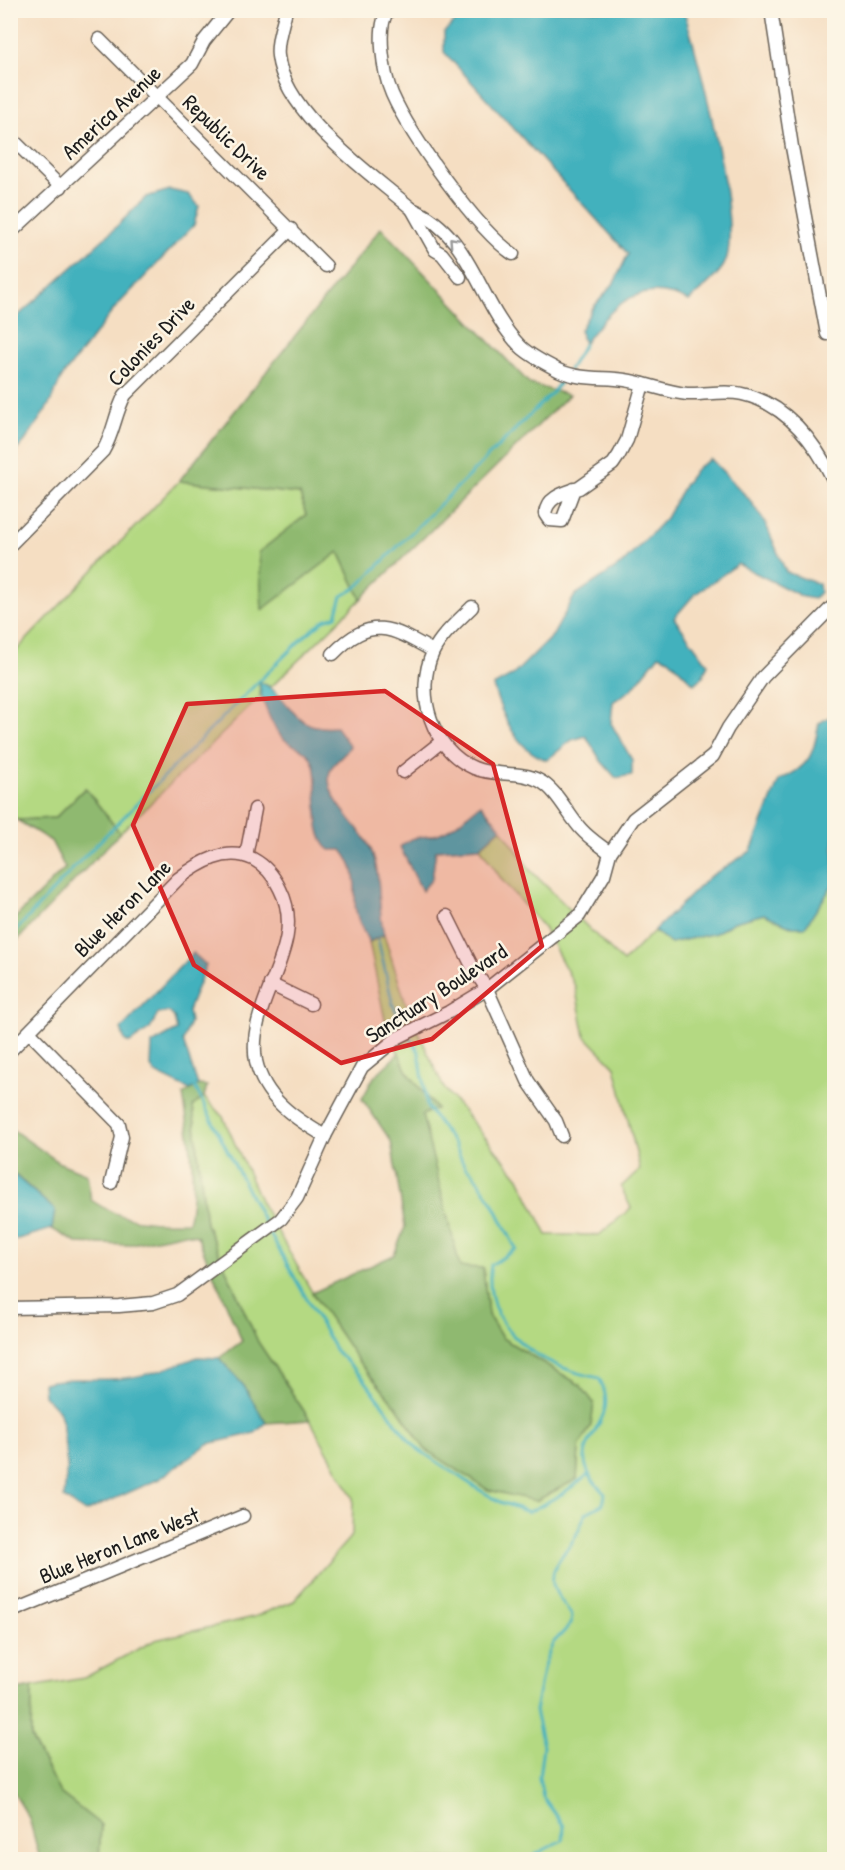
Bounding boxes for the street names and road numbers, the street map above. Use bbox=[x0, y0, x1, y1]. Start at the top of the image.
street label: America Avenue bbox=[55, 58, 167, 166]
street label: Republic Drive bbox=[176, 87, 278, 187]
street label: Colonies Drive bbox=[101, 289, 202, 392]
street label: Blue Heron Lane bbox=[67, 852, 178, 963]
street label: Sanctuary Boulevard bbox=[360, 936, 513, 1050]
street label: Blue Heron Lane West bbox=[35, 1499, 204, 1591]

